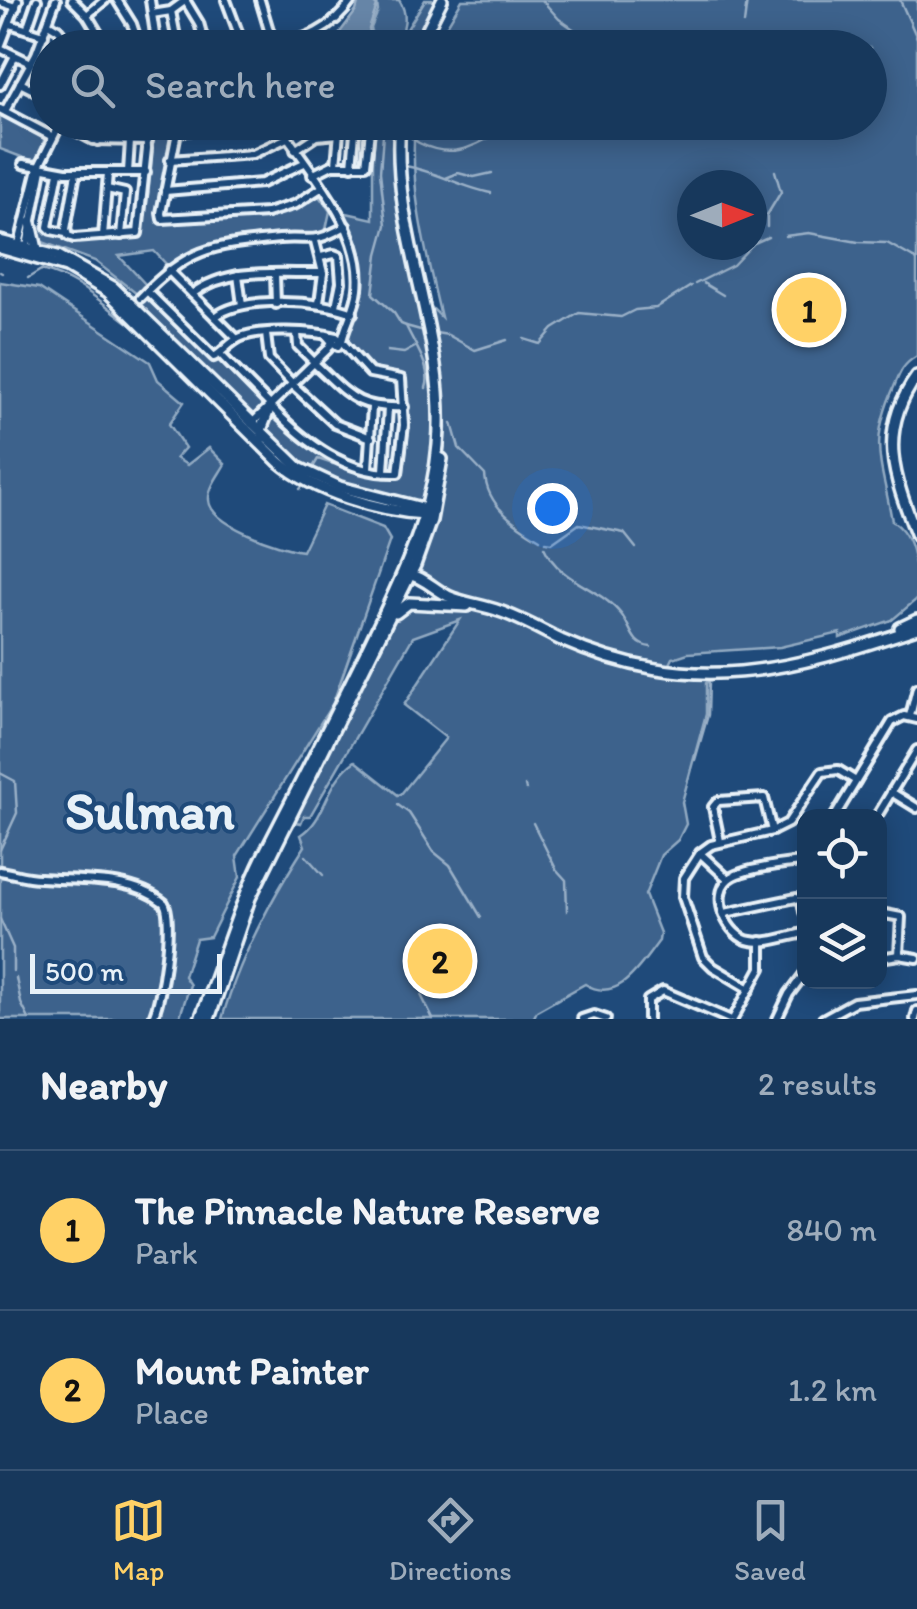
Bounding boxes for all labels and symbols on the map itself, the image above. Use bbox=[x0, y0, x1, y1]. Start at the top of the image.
north arrow bbox=[677, 170, 767, 260]
pin: 1 bbox=[776, 272, 842, 348]
your location bbox=[527, 483, 578, 534]
district label: Sulman bbox=[65, 780, 235, 842]
pin: 2 bbox=[408, 924, 472, 998]
scale bar bbox=[30, 949, 222, 994]

